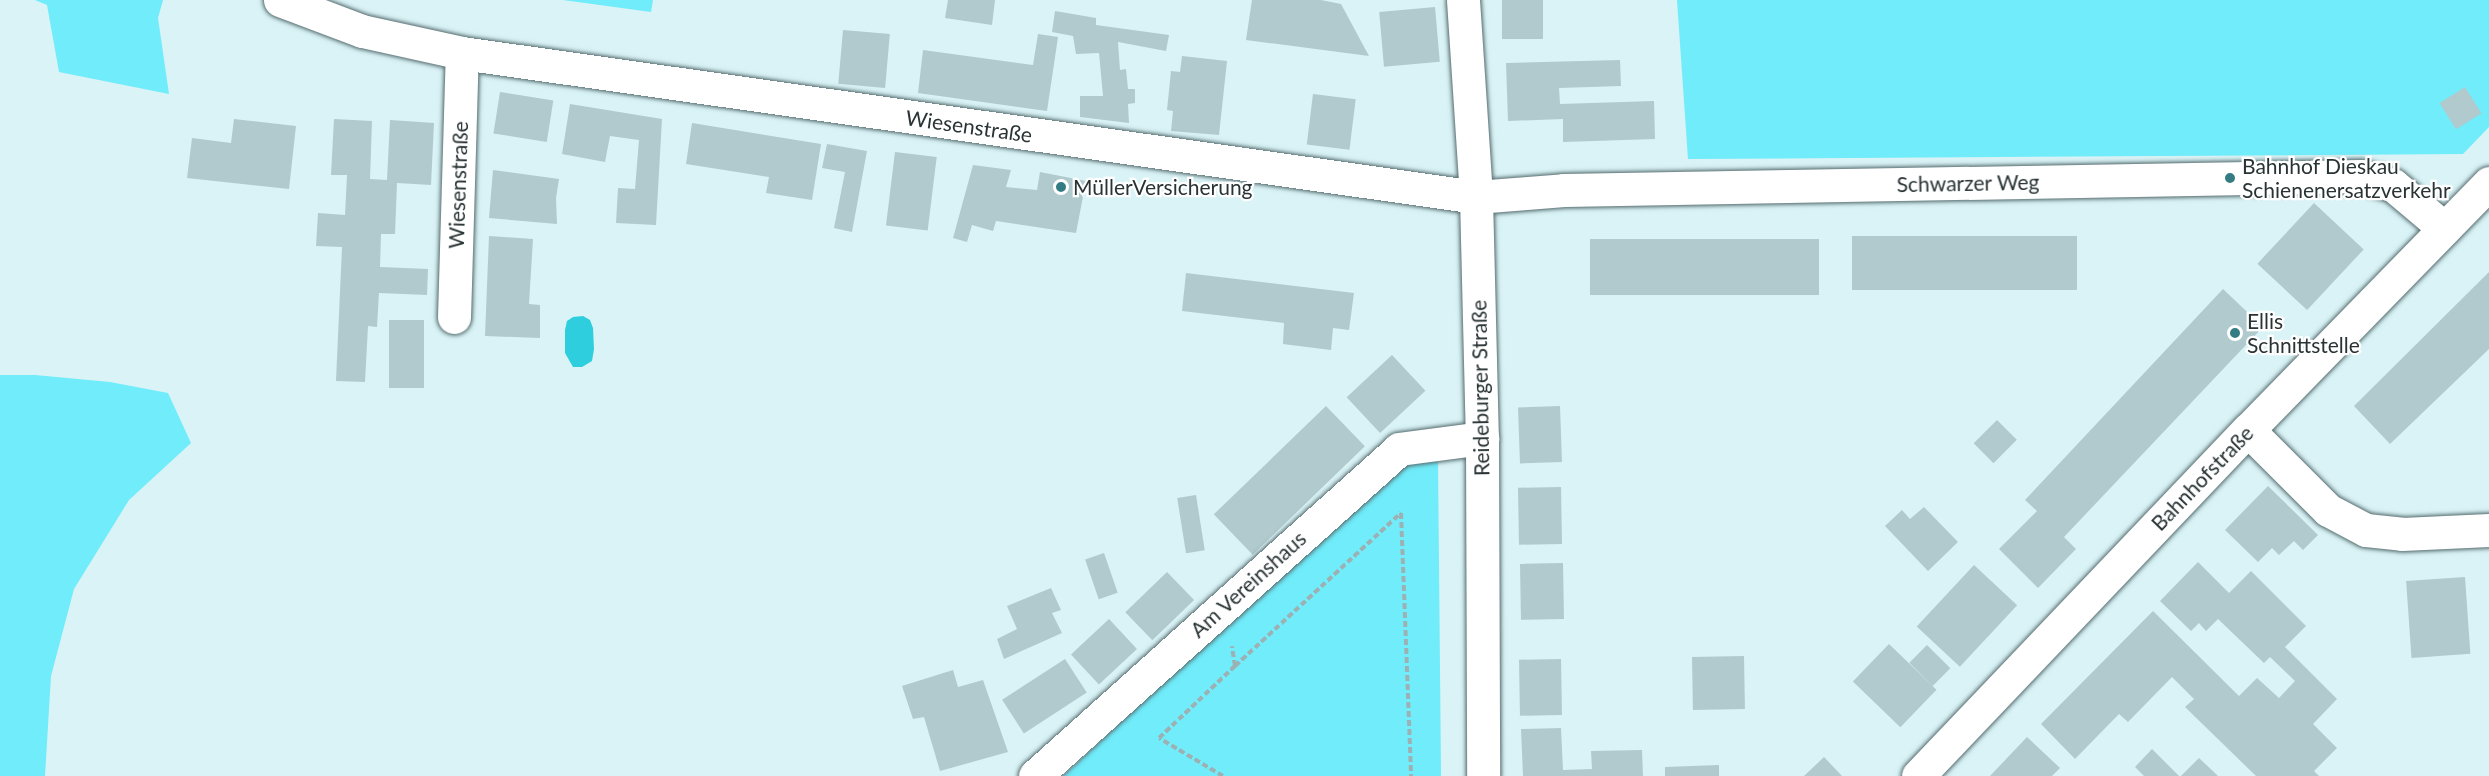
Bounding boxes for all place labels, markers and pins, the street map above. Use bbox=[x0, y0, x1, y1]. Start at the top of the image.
place label: Bahnhof Dieskau Schienenersatzverkehr bbox=[2242, 153, 2451, 203]
marker: Bahnhof Dieskau Schienenersatzverkehr bbox=[2223, 171, 2237, 185]
place label: MüllerVersicherung bbox=[1073, 174, 1253, 200]
marker: MüllerVersicherung bbox=[1054, 180, 1068, 194]
place label: Ellis Schnittstelle bbox=[2247, 308, 2360, 358]
marker: Ellis Schnittstelle bbox=[2228, 326, 2242, 340]

